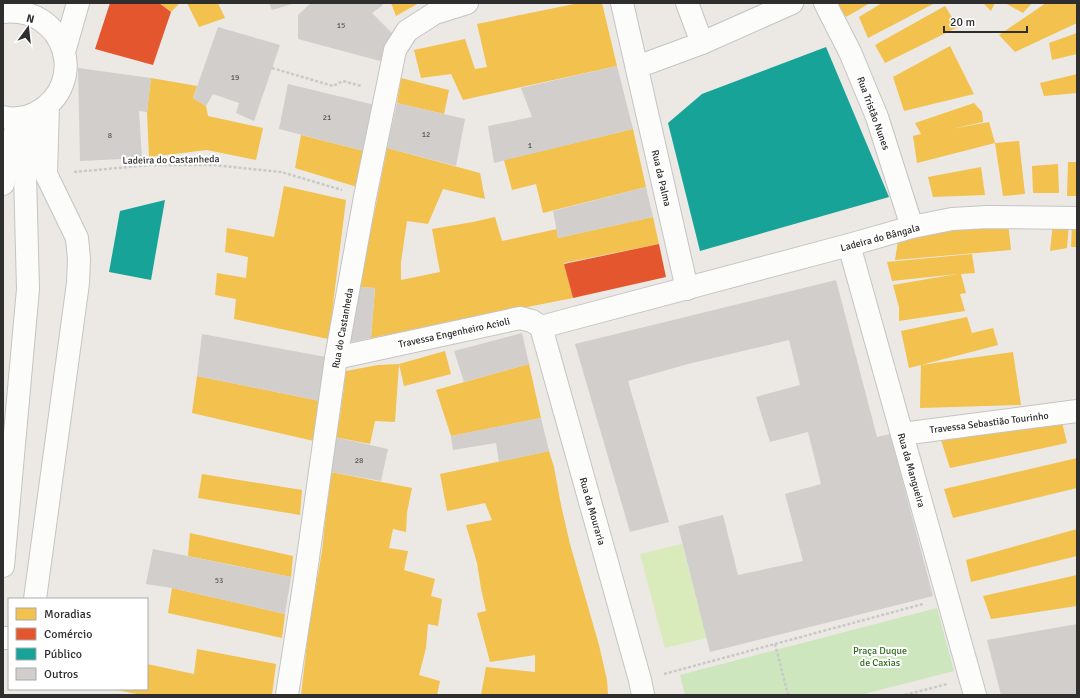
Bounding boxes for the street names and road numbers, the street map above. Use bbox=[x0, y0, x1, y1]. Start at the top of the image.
street label: Rua Tristão Nunes bbox=[854, 75, 892, 152]
street label: Rua da Palma bbox=[649, 149, 673, 208]
street label: Ladeira do Castanheda bbox=[122, 153, 220, 167]
street label: Ladeira do Bângala bbox=[839, 222, 921, 254]
street label: Rua do Castanheda bbox=[330, 287, 356, 369]
street label: Travessa Engenheiro Acioli bbox=[397, 315, 511, 351]
street label: Travessa Sebastião Tourinho bbox=[929, 410, 1049, 436]
street label: Rua da Mangueira bbox=[895, 432, 927, 509]
street label: Rua da Mouraria bbox=[577, 476, 607, 547]

